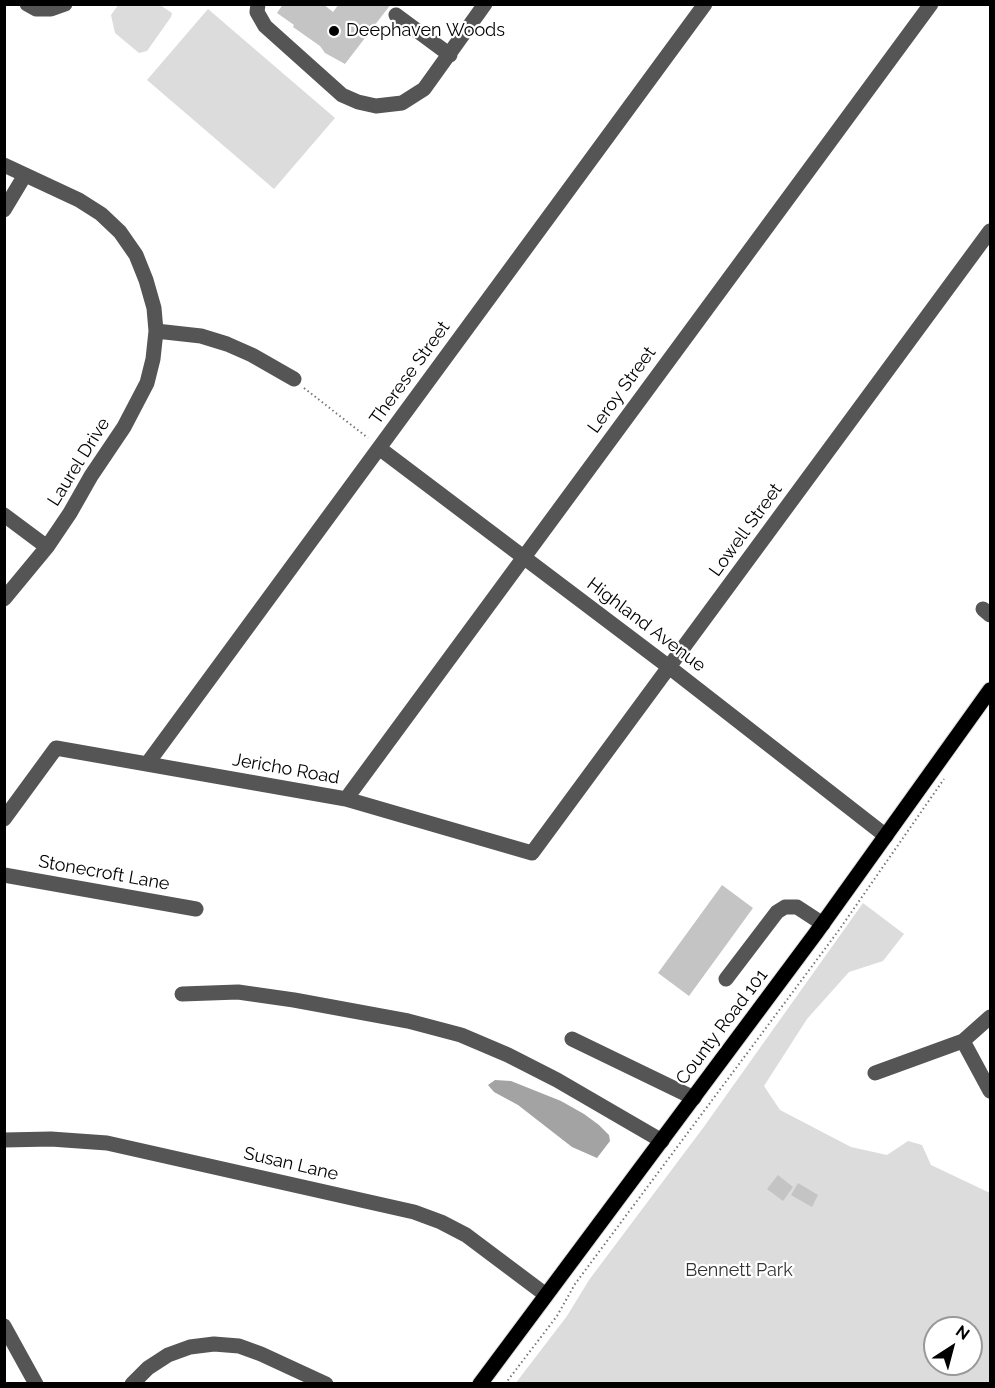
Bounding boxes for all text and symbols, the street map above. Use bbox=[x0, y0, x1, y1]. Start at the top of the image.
place label: Deephaven Woods bbox=[346, 20, 505, 42]
marker: Deephaven Woods bbox=[327, 24, 341, 38]
street label: Therese Street bbox=[365, 317, 455, 429]
street label: Leroy Street bbox=[583, 343, 661, 437]
street label: Laurel Drive bbox=[43, 414, 115, 510]
street label: Lowell Street bbox=[705, 479, 787, 581]
street label: Highland Avenue bbox=[582, 573, 710, 677]
street label: Jericho Road bbox=[231, 749, 341, 789]
street label: Stonecroft Lane bbox=[37, 851, 171, 895]
street label: County Road 101 bbox=[672, 965, 772, 1089]
street label: Susan Lane bbox=[242, 1143, 340, 1185]
park label: Bennett Park bbox=[685, 1260, 793, 1282]
north arrow bbox=[923, 1316, 983, 1376]
text: N bbox=[952, 1321, 973, 1344]

